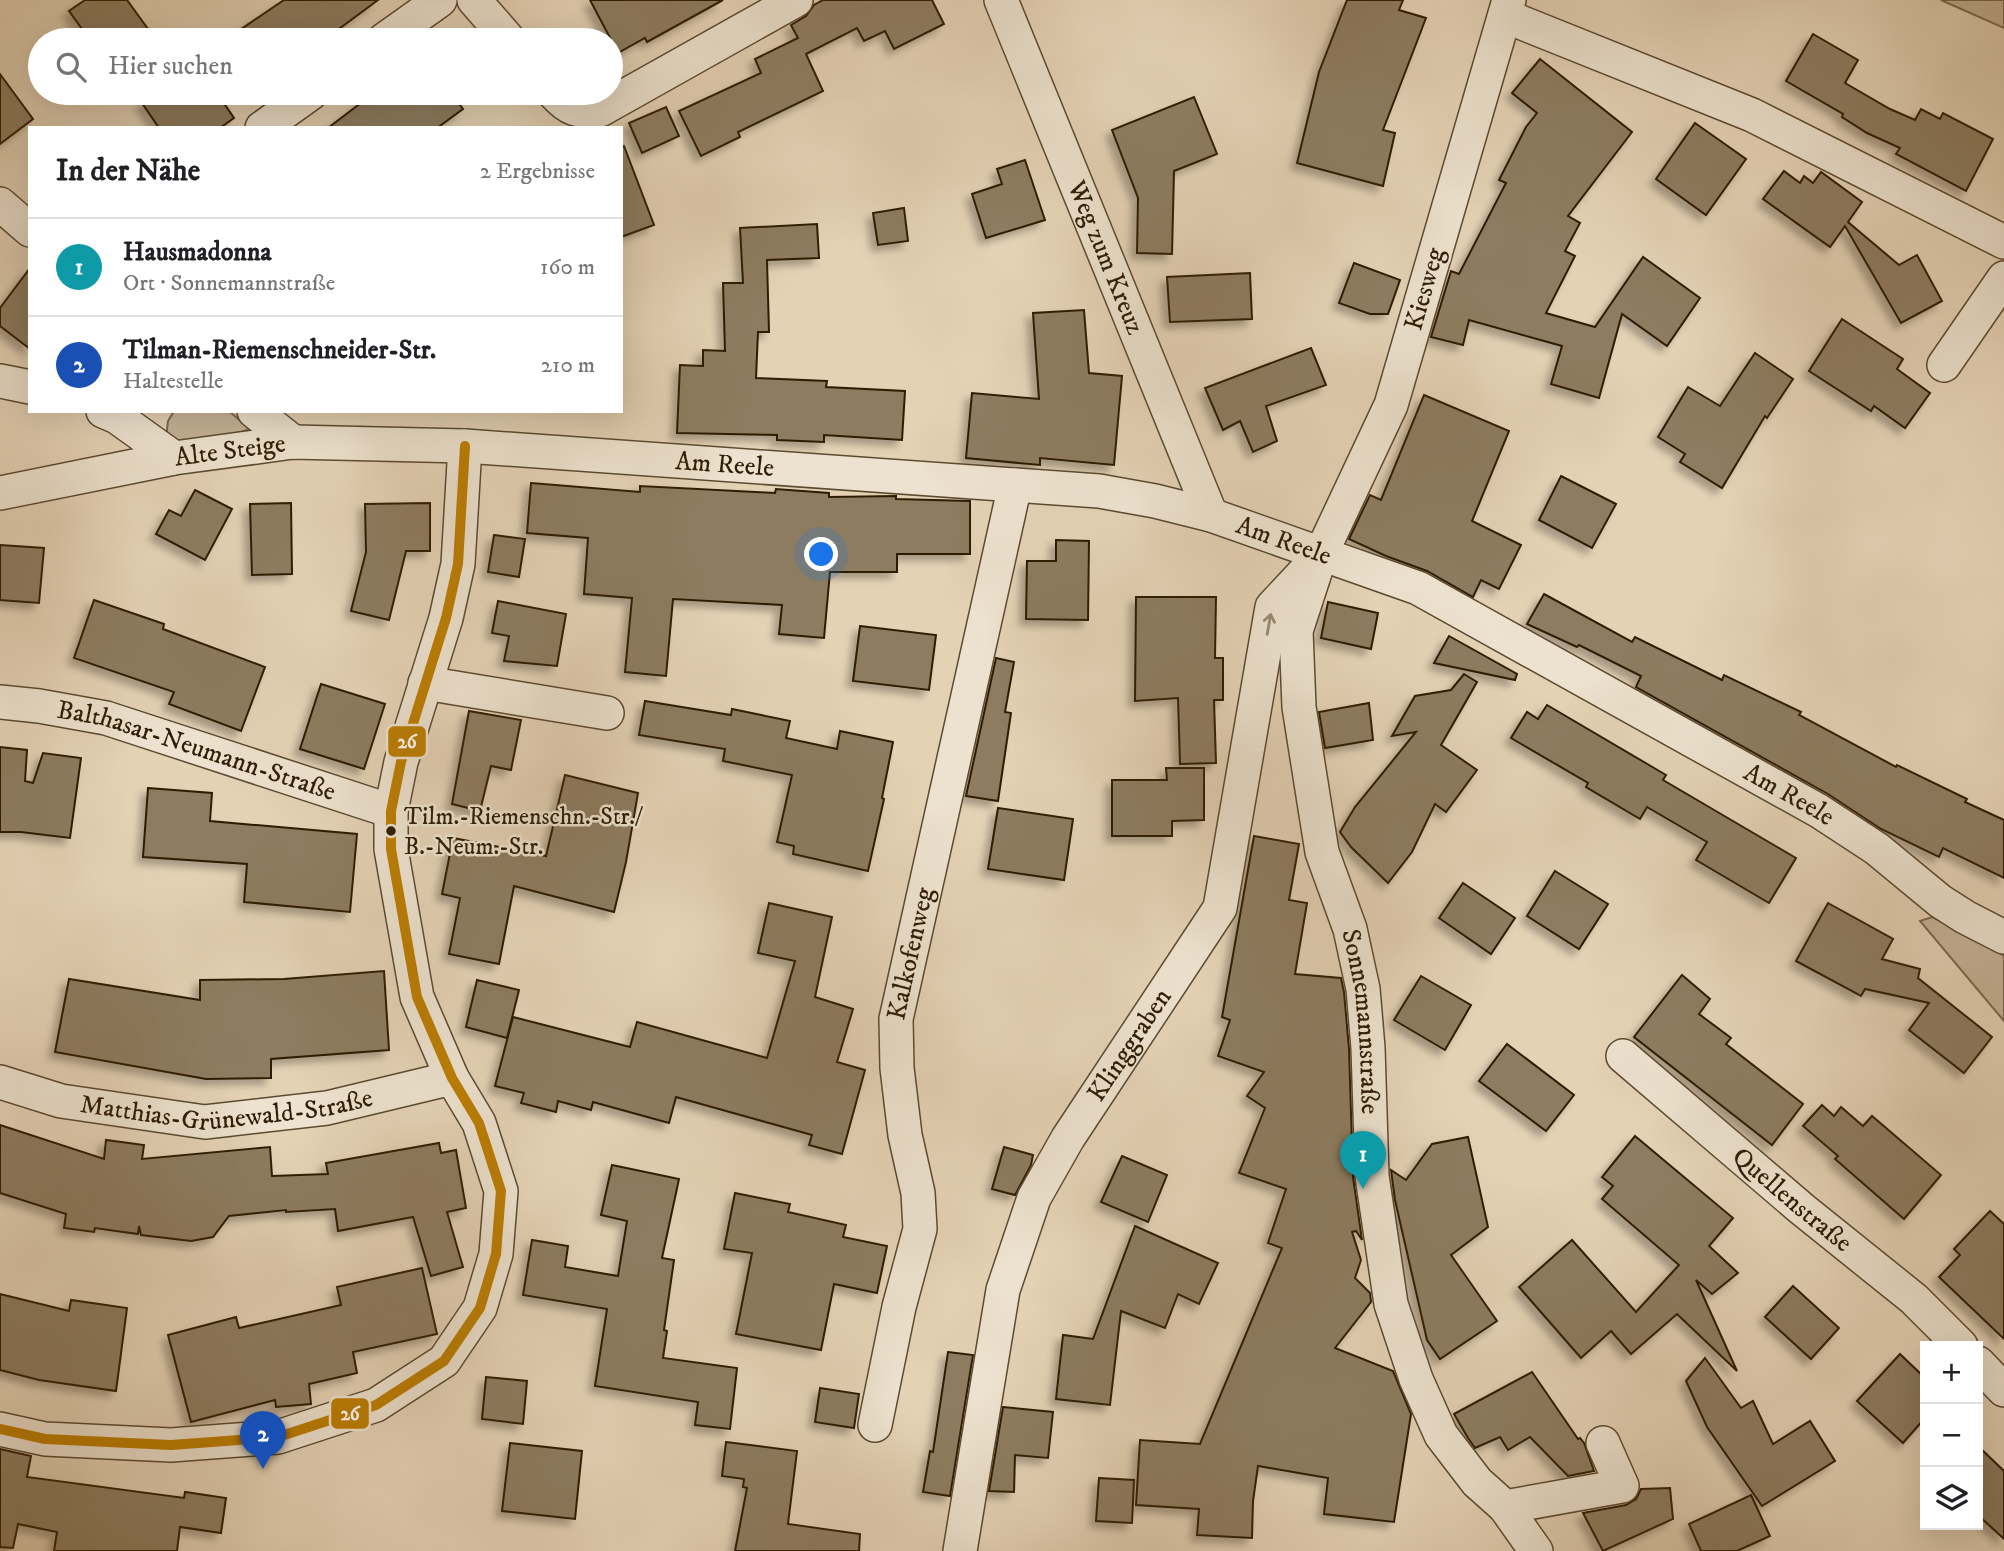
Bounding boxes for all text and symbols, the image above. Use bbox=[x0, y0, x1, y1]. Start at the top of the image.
search box bbox=[28, 28, 623, 105]
icon: search bbox=[52, 48, 90, 86]
text: Hier suchen bbox=[108, 50, 233, 83]
text: In der Nähe bbox=[56, 153, 200, 190]
text: 2 Ergebnisse bbox=[480, 157, 595, 186]
street label: Weg zum Kreuz bbox=[1060, 175, 1152, 339]
text: Hausmadonna bbox=[123, 236, 272, 269]
street label: Kiesweg bbox=[1398, 244, 1453, 334]
text: 1 bbox=[75, 253, 83, 282]
text: 160 m bbox=[540, 253, 595, 282]
text: Ort · Sonnemannstraße bbox=[123, 269, 335, 298]
text: Tilman-Riemenschneider-Str. bbox=[123, 334, 436, 367]
text: 2 bbox=[73, 351, 85, 380]
text: 210 m bbox=[541, 351, 595, 380]
text: Haltestelle bbox=[123, 367, 224, 396]
street label: Alte Steige bbox=[172, 427, 288, 474]
street label: Am Reele bbox=[674, 444, 775, 484]
street label: Am Reele bbox=[1232, 509, 1336, 573]
your location bbox=[804, 537, 838, 571]
one-way arrow bbox=[1263, 613, 1276, 636]
street label: Balthasar-Neumann-Straße bbox=[55, 693, 340, 808]
line badge: 26 bbox=[387, 725, 427, 758]
text: 26 bbox=[397, 731, 418, 754]
street label: Am Reele bbox=[1738, 756, 1841, 833]
place label: Tilm.-Riemenschn.-Str./ B.-Neum.-Str. bbox=[404, 802, 644, 862]
marker: Tilm.-Riemenschn.-Str./ B.-Neum.-Str. bbox=[384, 824, 398, 838]
street label: Kalkofenweg bbox=[880, 884, 941, 1023]
street label: Sonnemannstraße bbox=[1334, 926, 1387, 1115]
street label: Klinggraben bbox=[1080, 982, 1179, 1108]
street label: Matthias-Grünewald-Straße bbox=[78, 1081, 376, 1139]
pin: 1 bbox=[1340, 1131, 1386, 1189]
street label: Quellenstraße bbox=[1725, 1140, 1859, 1259]
map controls bbox=[1920, 1341, 1983, 1530]
button: + bbox=[1920, 1341, 1983, 1404]
line badge: 26 bbox=[330, 1397, 370, 1430]
text: 26 bbox=[340, 1403, 361, 1426]
button: − bbox=[1920, 1404, 1983, 1467]
pin: 2 bbox=[240, 1411, 286, 1469]
button: layers bbox=[1920, 1467, 1983, 1530]

